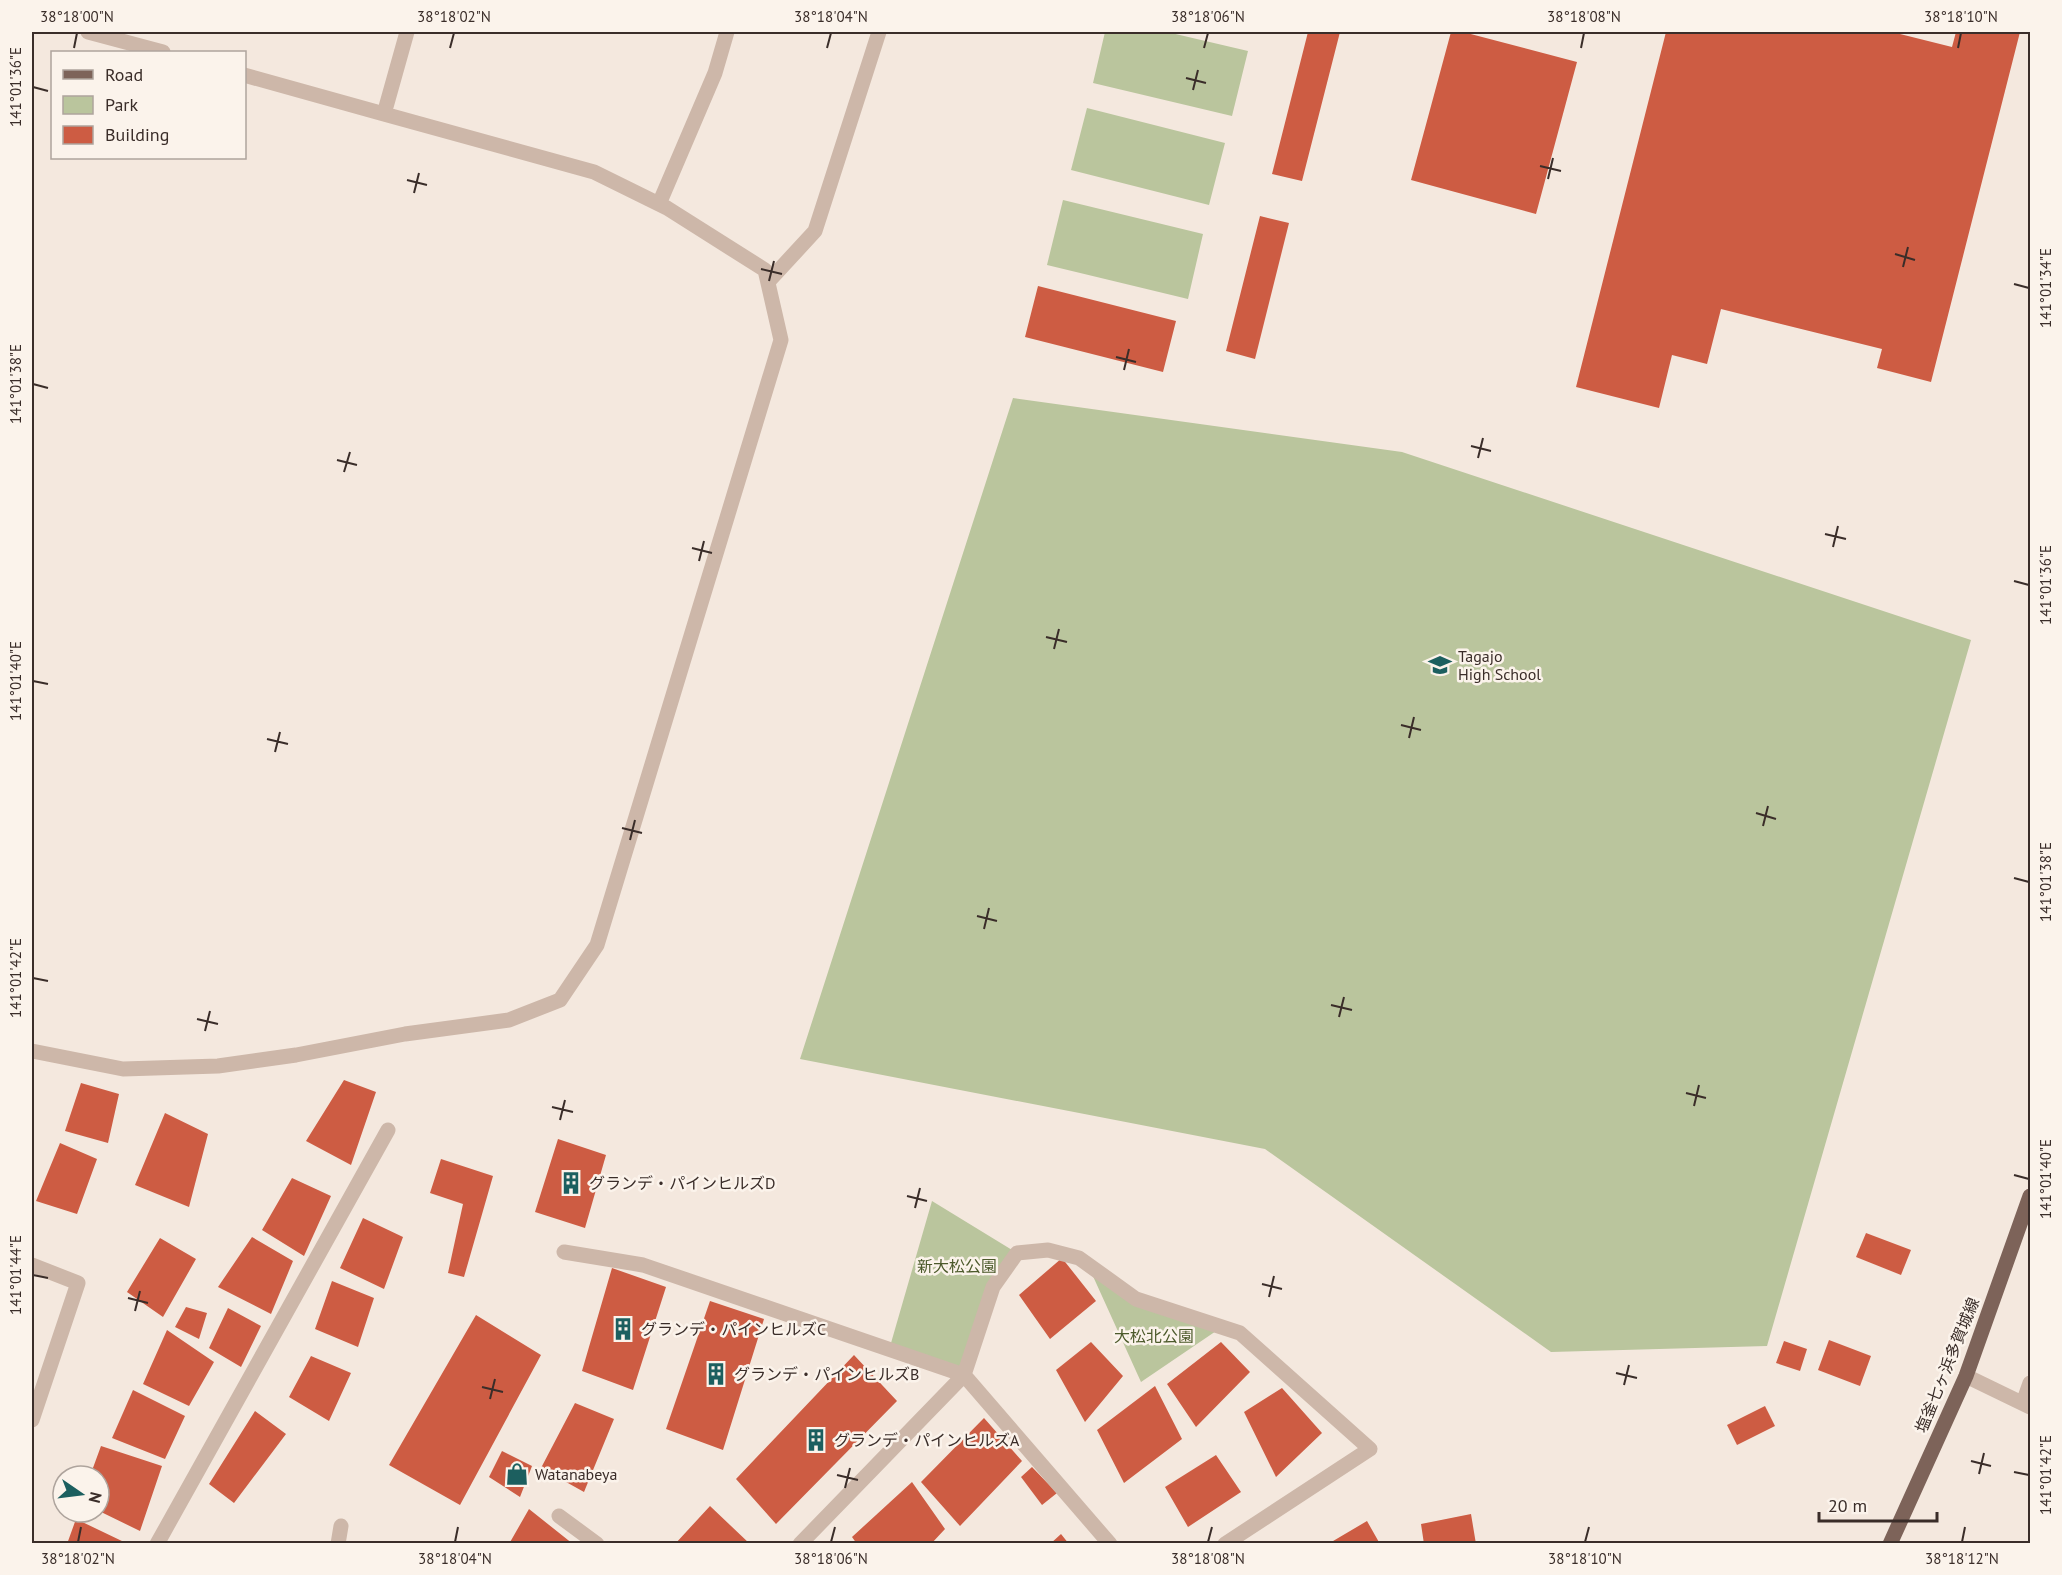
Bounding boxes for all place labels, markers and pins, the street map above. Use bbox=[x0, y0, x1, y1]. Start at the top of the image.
place label: Tagajo High School bbox=[1458, 646, 1541, 684]
school or university icon: Tagajo High School bbox=[1427, 652, 1453, 678]
building icon: グランデ・パインヒルズD bbox=[558, 1170, 584, 1196]
place label: グランデ・パインヒルズD bbox=[589, 1173, 775, 1193]
building icon: グランデ・パインヒルズC bbox=[610, 1316, 636, 1342]
place label: グランデ・パインヒルズC bbox=[641, 1319, 826, 1339]
building icon: グランデ・パインヒルズB bbox=[703, 1361, 729, 1387]
place label: グランデ・パインヒルズB bbox=[734, 1364, 919, 1384]
building icon: グランデ・パインヒルズA bbox=[803, 1427, 829, 1453]
place label: グランデ・パインヒルズA bbox=[834, 1430, 1020, 1450]
shop icon: Watanabeya bbox=[504, 1461, 530, 1487]
place label: Watanabeya bbox=[535, 1464, 617, 1484]

